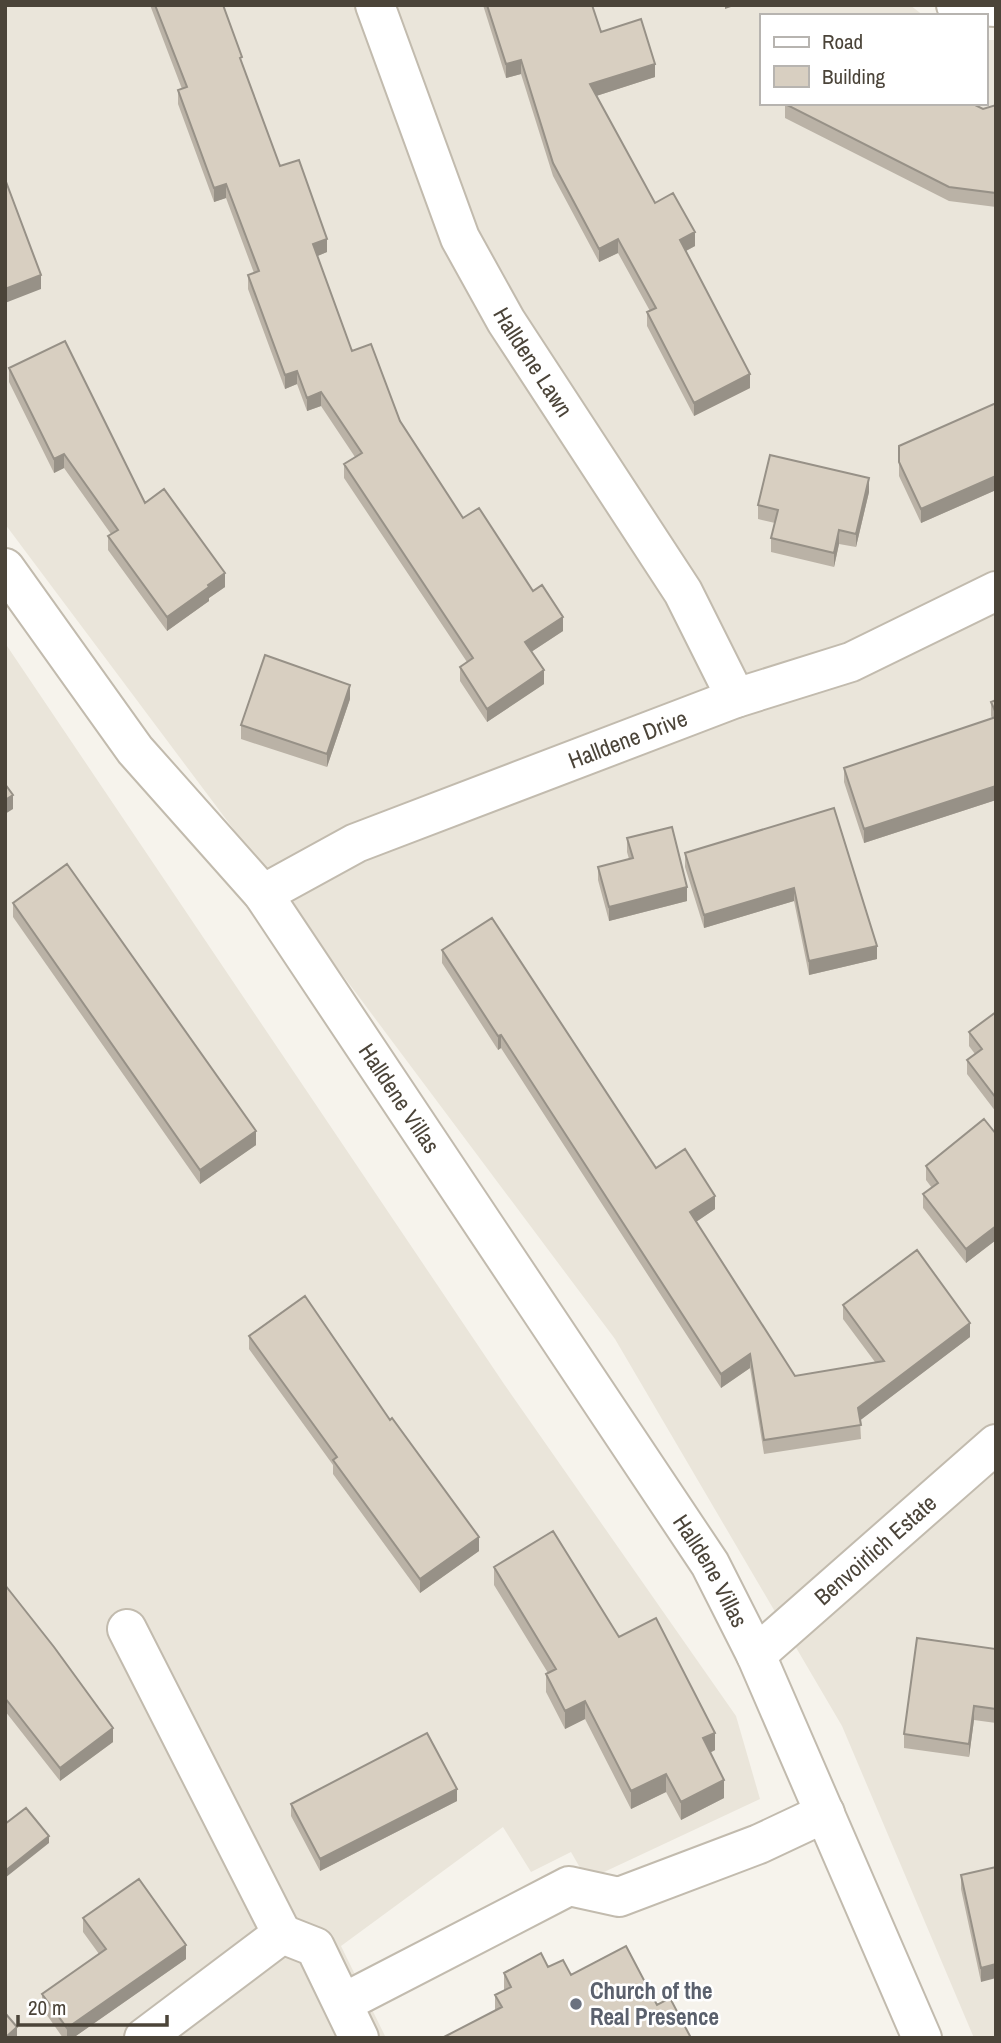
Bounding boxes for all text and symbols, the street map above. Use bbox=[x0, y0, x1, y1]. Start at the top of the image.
legend bbox=[760, 14, 987, 105]
text: Road bbox=[822, 27, 863, 56]
text: Building bbox=[822, 62, 886, 91]
street label: Halldene Lawn bbox=[486, 302, 580, 423]
street label: Halldene Drive bbox=[564, 702, 691, 776]
street label: Halldene Villas bbox=[352, 1037, 448, 1159]
street label: Benvoirlich Estate bbox=[807, 1487, 943, 1612]
street label: Halldene Villas bbox=[666, 1508, 755, 1632]
place label: Church of the Real Presence bbox=[590, 1975, 719, 2032]
scale bar bbox=[18, 1983, 166, 2027]
text: 20 m bbox=[28, 1993, 66, 2022]
marker: Church of the Real Presence bbox=[568, 1996, 584, 2012]

